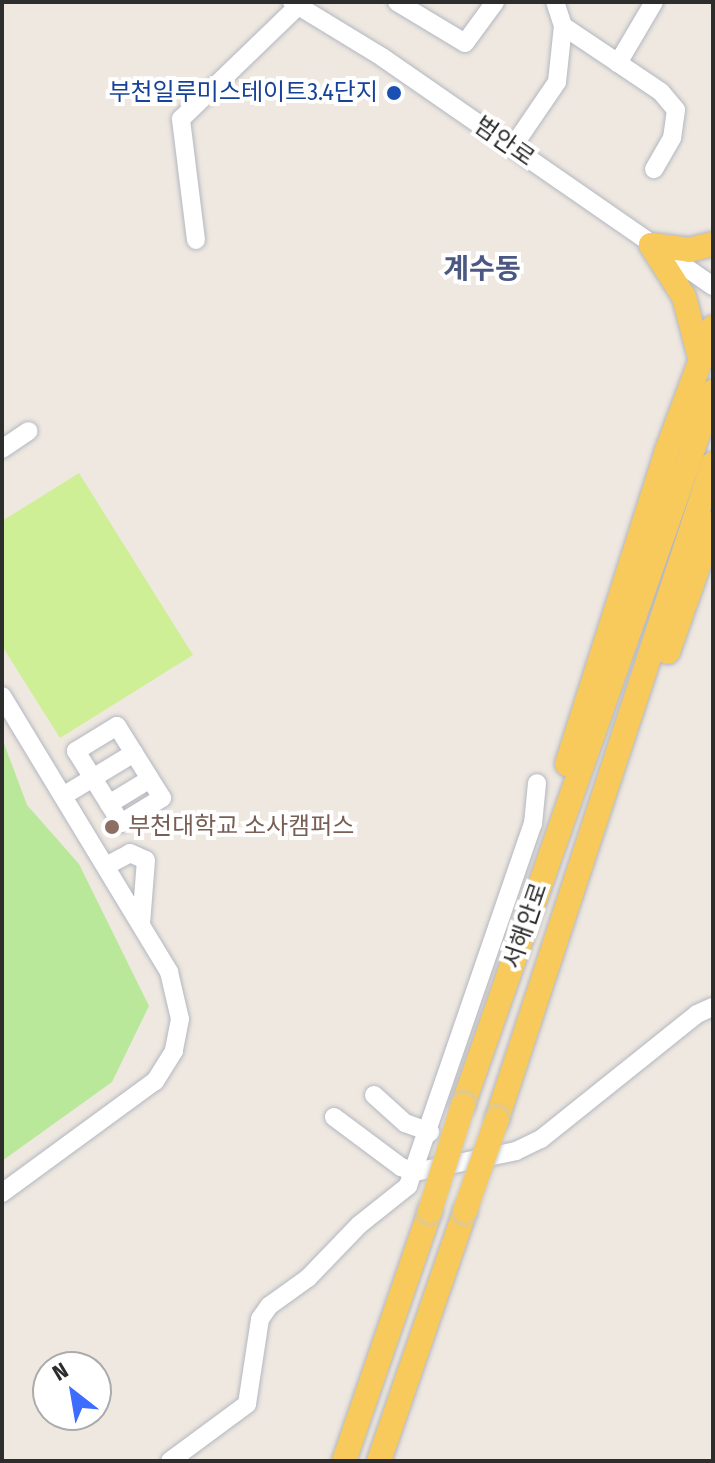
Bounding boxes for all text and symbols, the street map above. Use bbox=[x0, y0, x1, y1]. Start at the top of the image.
place label: 부천일루미스테이트3.4단지 bbox=[108, 79, 378, 107]
marker: 부천일루미스테이트3.4단지 bbox=[385, 84, 403, 102]
street label: 범안로 bbox=[469, 111, 539, 173]
district label: 계수동 bbox=[443, 252, 521, 286]
place label: 부천대학교 소사캠퍼스 bbox=[128, 813, 354, 841]
marker: 부천대학교 소사캠퍼스 bbox=[103, 818, 121, 836]
street label: 서해안로 bbox=[498, 880, 554, 972]
north arrow bbox=[32, 1351, 112, 1431]
text: N bbox=[48, 1357, 73, 1387]

